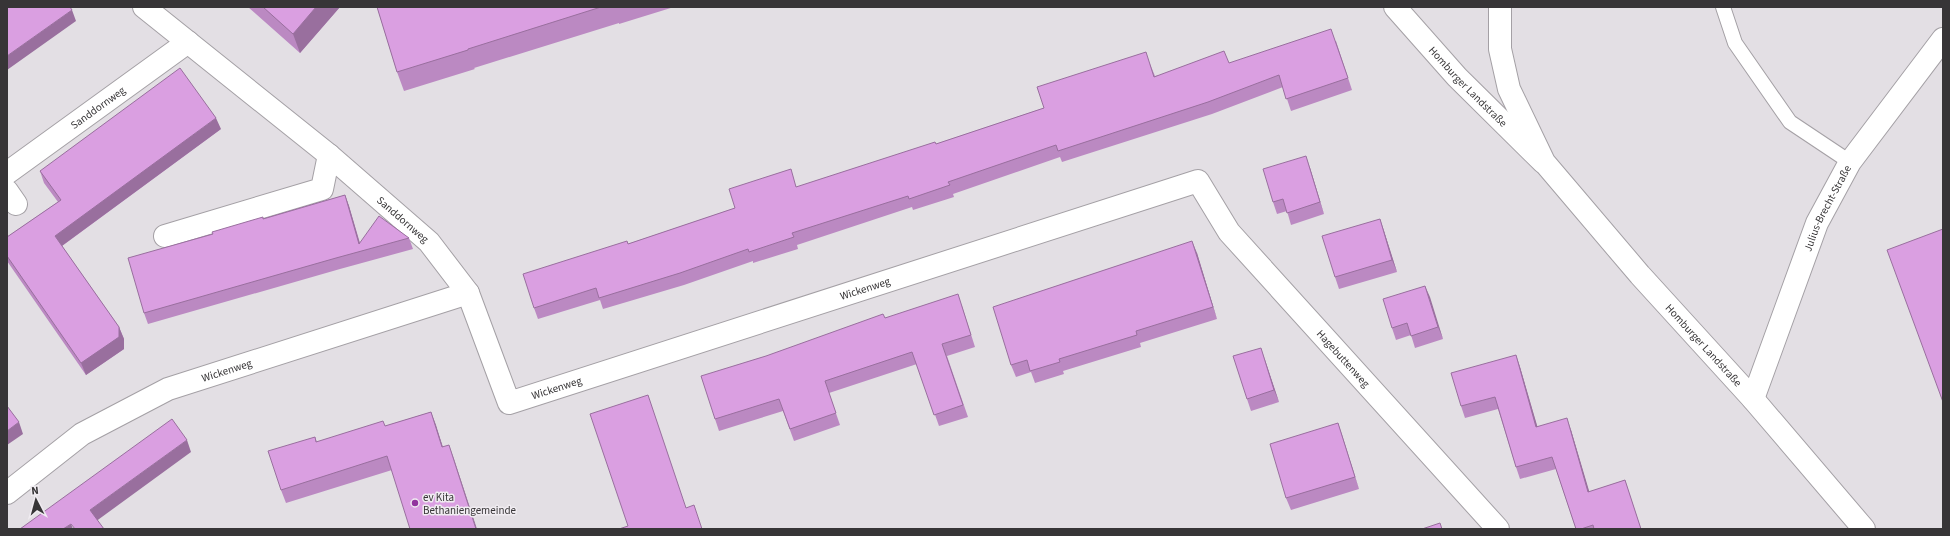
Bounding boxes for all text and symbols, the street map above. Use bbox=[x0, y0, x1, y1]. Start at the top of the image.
street label: Homburger Landstraße bbox=[1425, 43, 1511, 131]
street label: Sanddornweg bbox=[68, 83, 129, 133]
street label: Julius-Brecht-Straße bbox=[1800, 162, 1855, 254]
street label: Sanddornweg bbox=[373, 193, 432, 247]
street label: Wickenweg bbox=[838, 274, 893, 304]
street label: Homburger Landstraße bbox=[1662, 301, 1745, 390]
street label: Hagebuttenweg bbox=[1313, 327, 1373, 391]
street label: Wickenweg bbox=[200, 356, 254, 386]
street label: Wickenweg bbox=[530, 373, 584, 403]
north arrow bbox=[16, 480, 56, 520]
text: N bbox=[31, 483, 39, 498]
place label: ev Kita Bethaniengemeinde bbox=[423, 490, 517, 518]
marker: ev Kita Bethaniengemeinde bbox=[410, 498, 420, 508]

